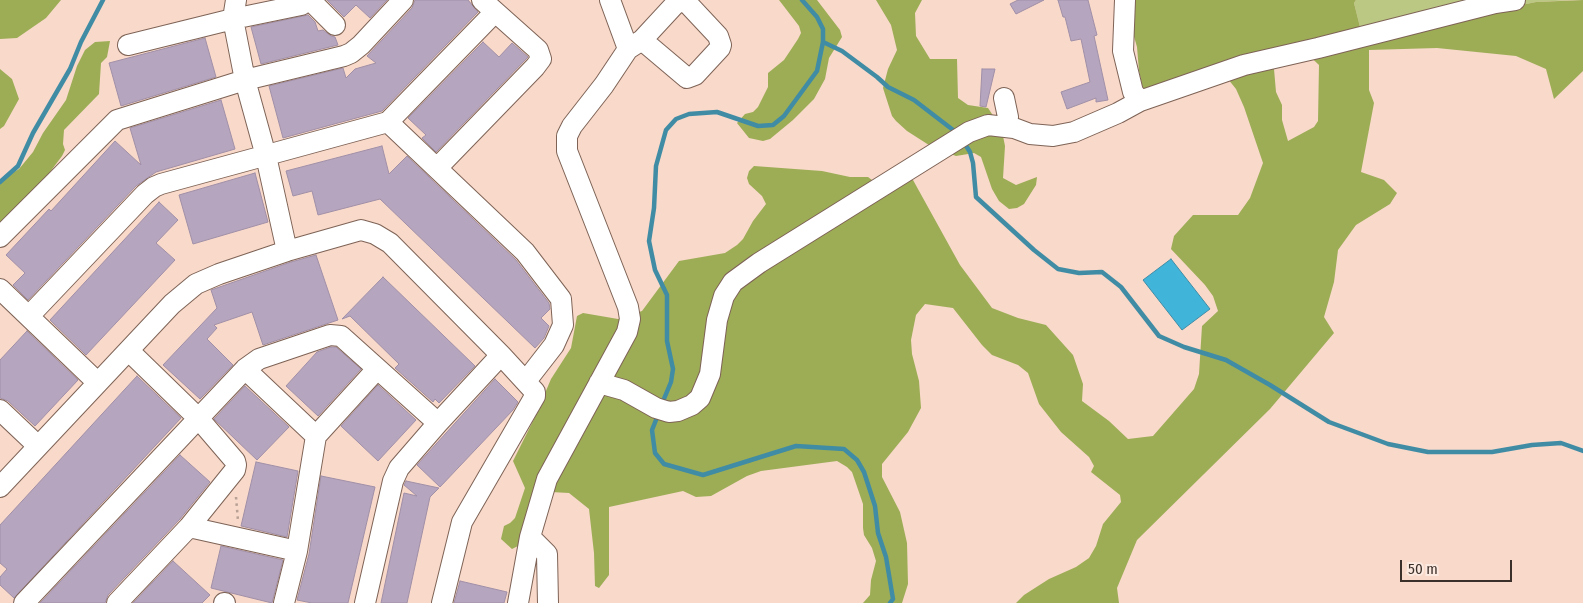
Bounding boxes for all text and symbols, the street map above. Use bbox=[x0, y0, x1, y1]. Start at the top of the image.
scale bar bbox=[1403, 550, 1516, 582]
text: 50 m bbox=[1408, 560, 1438, 578]

